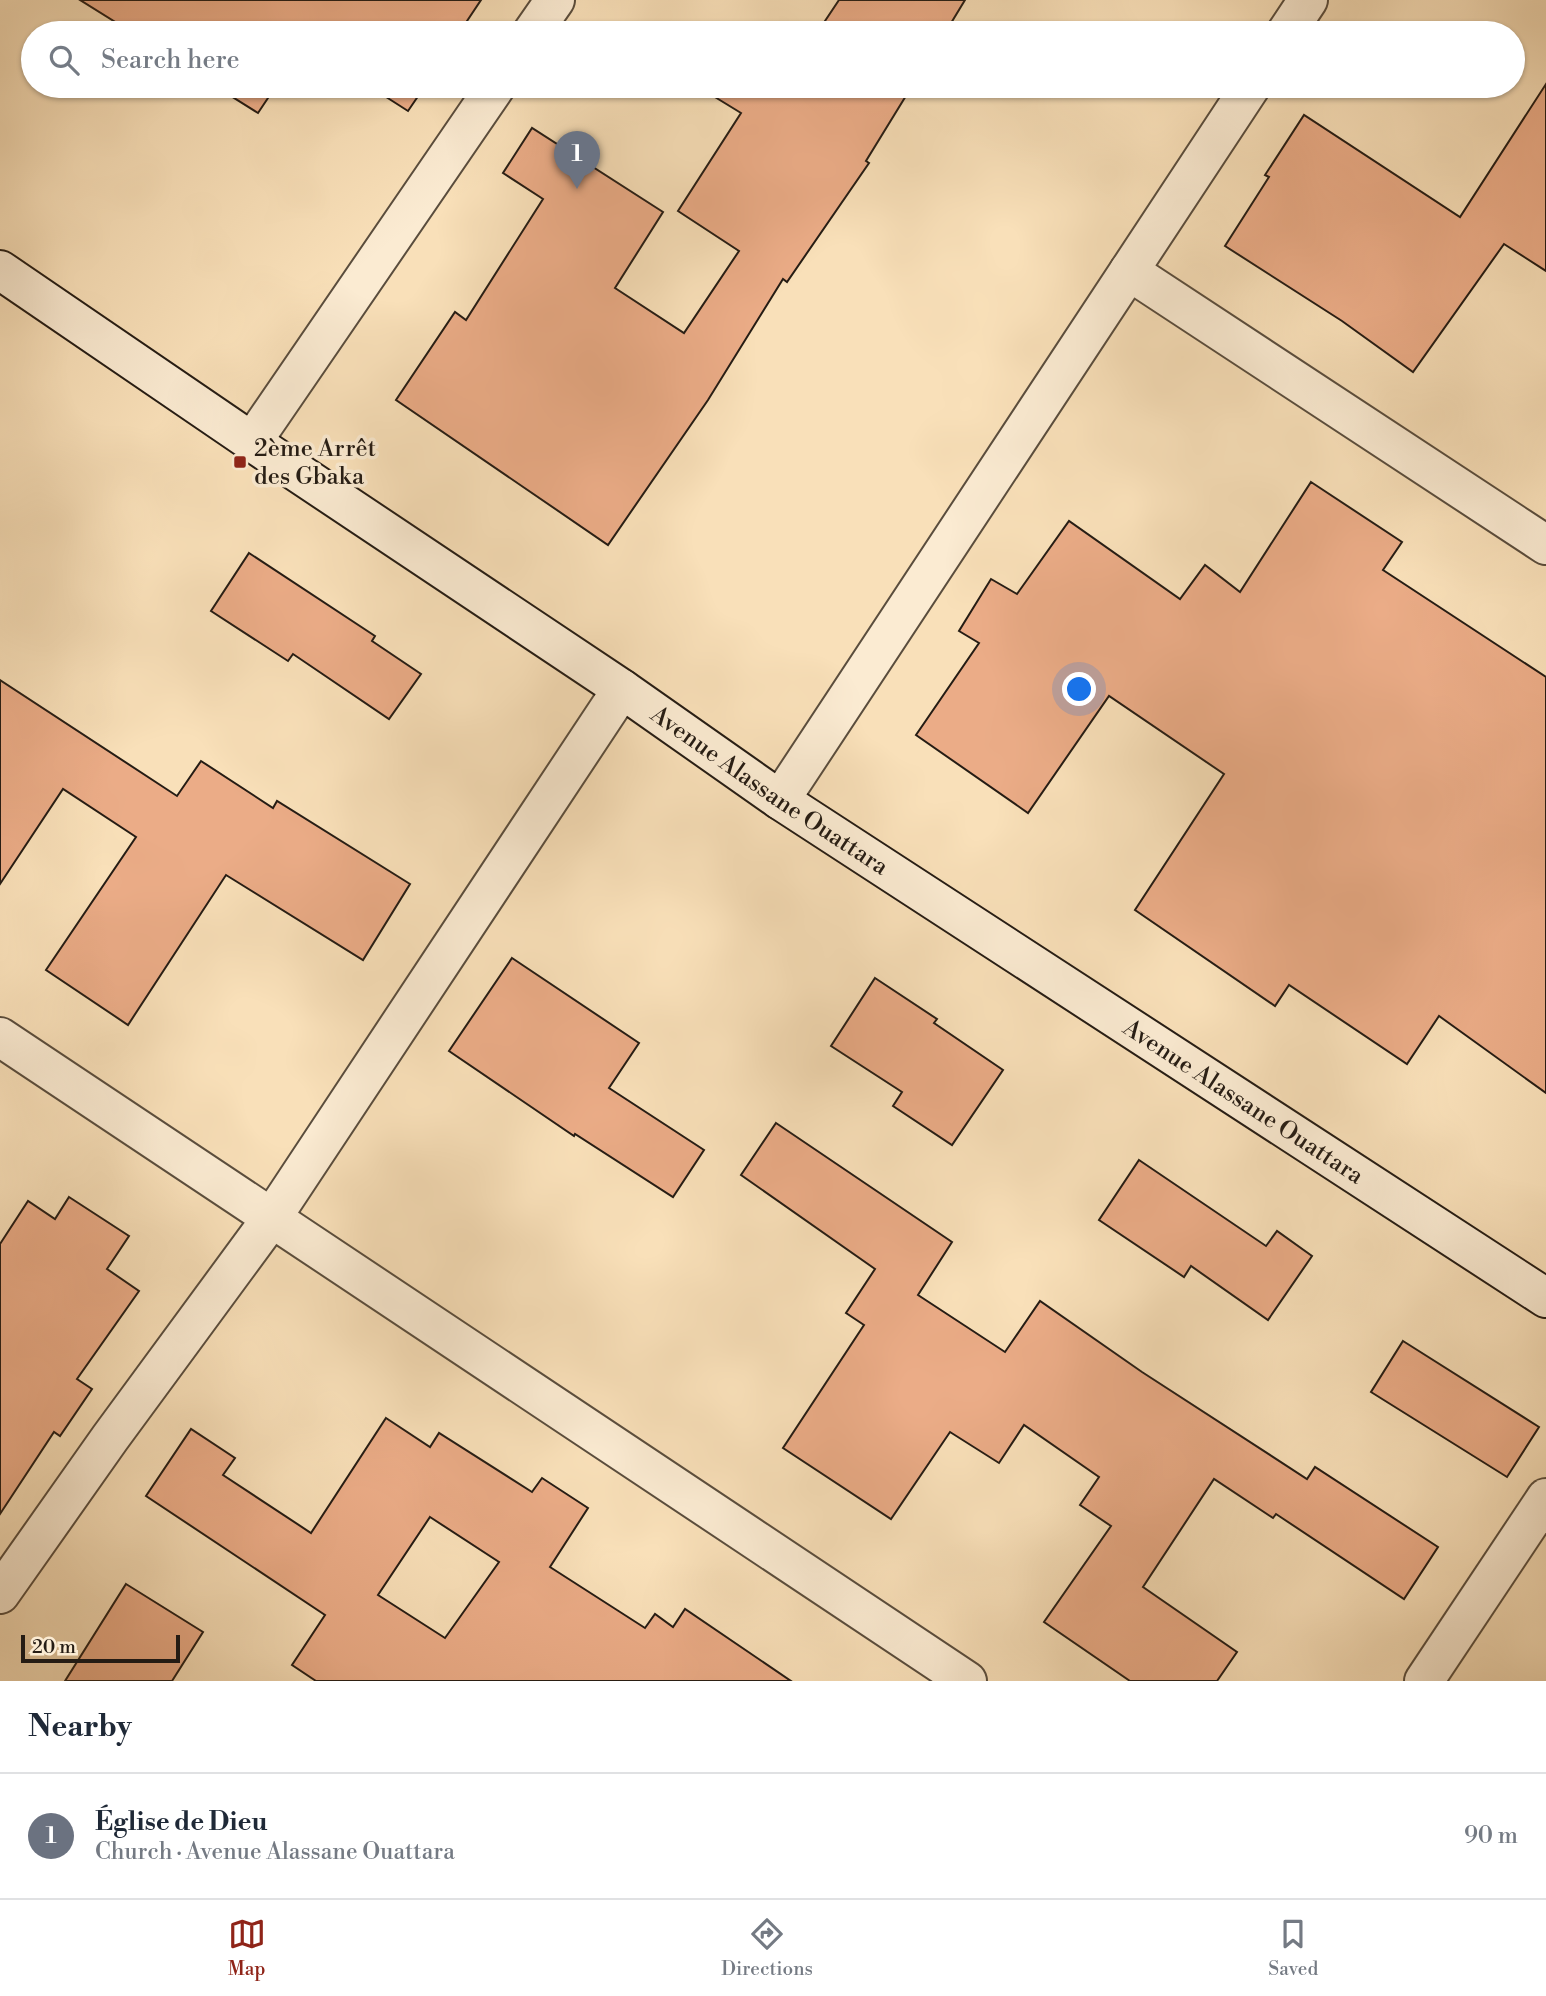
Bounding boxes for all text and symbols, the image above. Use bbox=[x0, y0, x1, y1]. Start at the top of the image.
search box bbox=[21, 21, 1525, 98]
icon: search bbox=[45, 41, 83, 79]
text: Search here bbox=[101, 44, 240, 76]
pin: 1 bbox=[554, 131, 600, 189]
place label: 2ème Arrêt des Gbaka bbox=[254, 434, 376, 492]
marker: 2ème Arrêt des Gbaka bbox=[232, 454, 248, 470]
your location bbox=[1062, 672, 1096, 706]
street label: Avenue Alassane Ouattara bbox=[644, 699, 894, 883]
street label: Avenue Alassane Ouattara bbox=[1116, 1013, 1370, 1192]
scale bar bbox=[21, 1632, 180, 1664]
text: 20 m bbox=[32, 1635, 76, 1659]
text: Nearby bbox=[28, 1708, 132, 1746]
text: Église de Dieu bbox=[95, 1806, 267, 1838]
text: 1 bbox=[45, 1822, 57, 1850]
text: 90 m bbox=[1464, 1822, 1518, 1850]
text: Church · Avenue Alassane Ouattara bbox=[95, 1838, 455, 1866]
tab: Map bbox=[228, 1915, 266, 1981]
tab: Directions bbox=[721, 1915, 813, 1981]
tab: Saved bbox=[1268, 1915, 1318, 1981]

